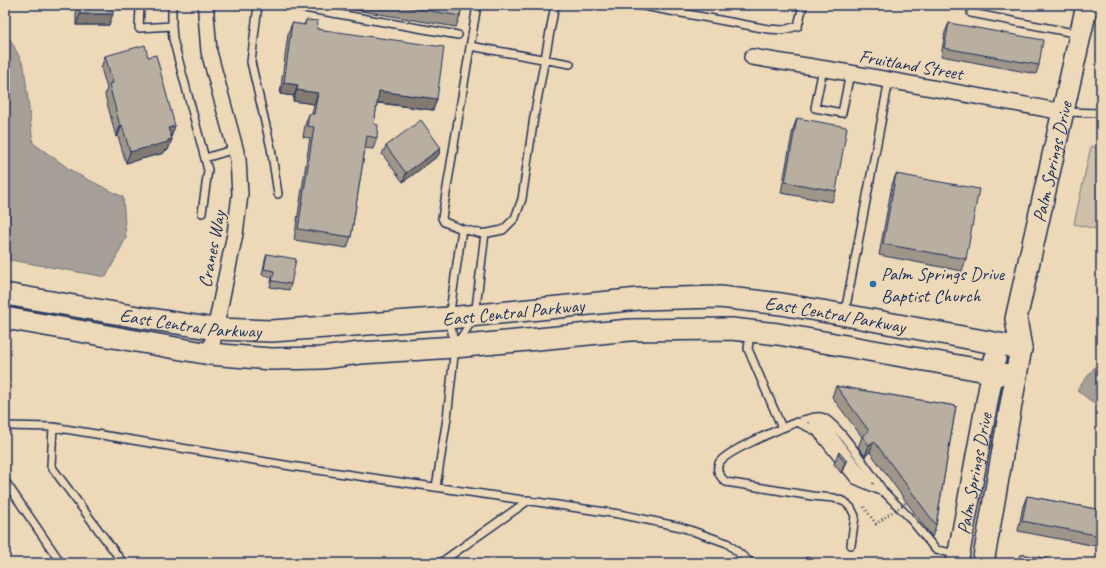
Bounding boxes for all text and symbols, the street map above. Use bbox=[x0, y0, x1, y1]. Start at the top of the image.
street label: Fruitland Street bbox=[857, 44, 966, 86]
street label: Palm Springs Drive bbox=[1027, 98, 1078, 225]
street label: Cranes Way bbox=[193, 207, 231, 290]
place label: Palm Springs Drive Baptist Church bbox=[881, 262, 1006, 308]
marker: Palm Springs Drive Baptist Church bbox=[868, 279, 878, 289]
street label: East Central Parkway bbox=[764, 291, 909, 339]
street label: East Central Parkway bbox=[442, 293, 587, 331]
street label: East Central Parkway bbox=[118, 303, 263, 344]
street label: Palm Springs Drive bbox=[952, 409, 998, 536]

